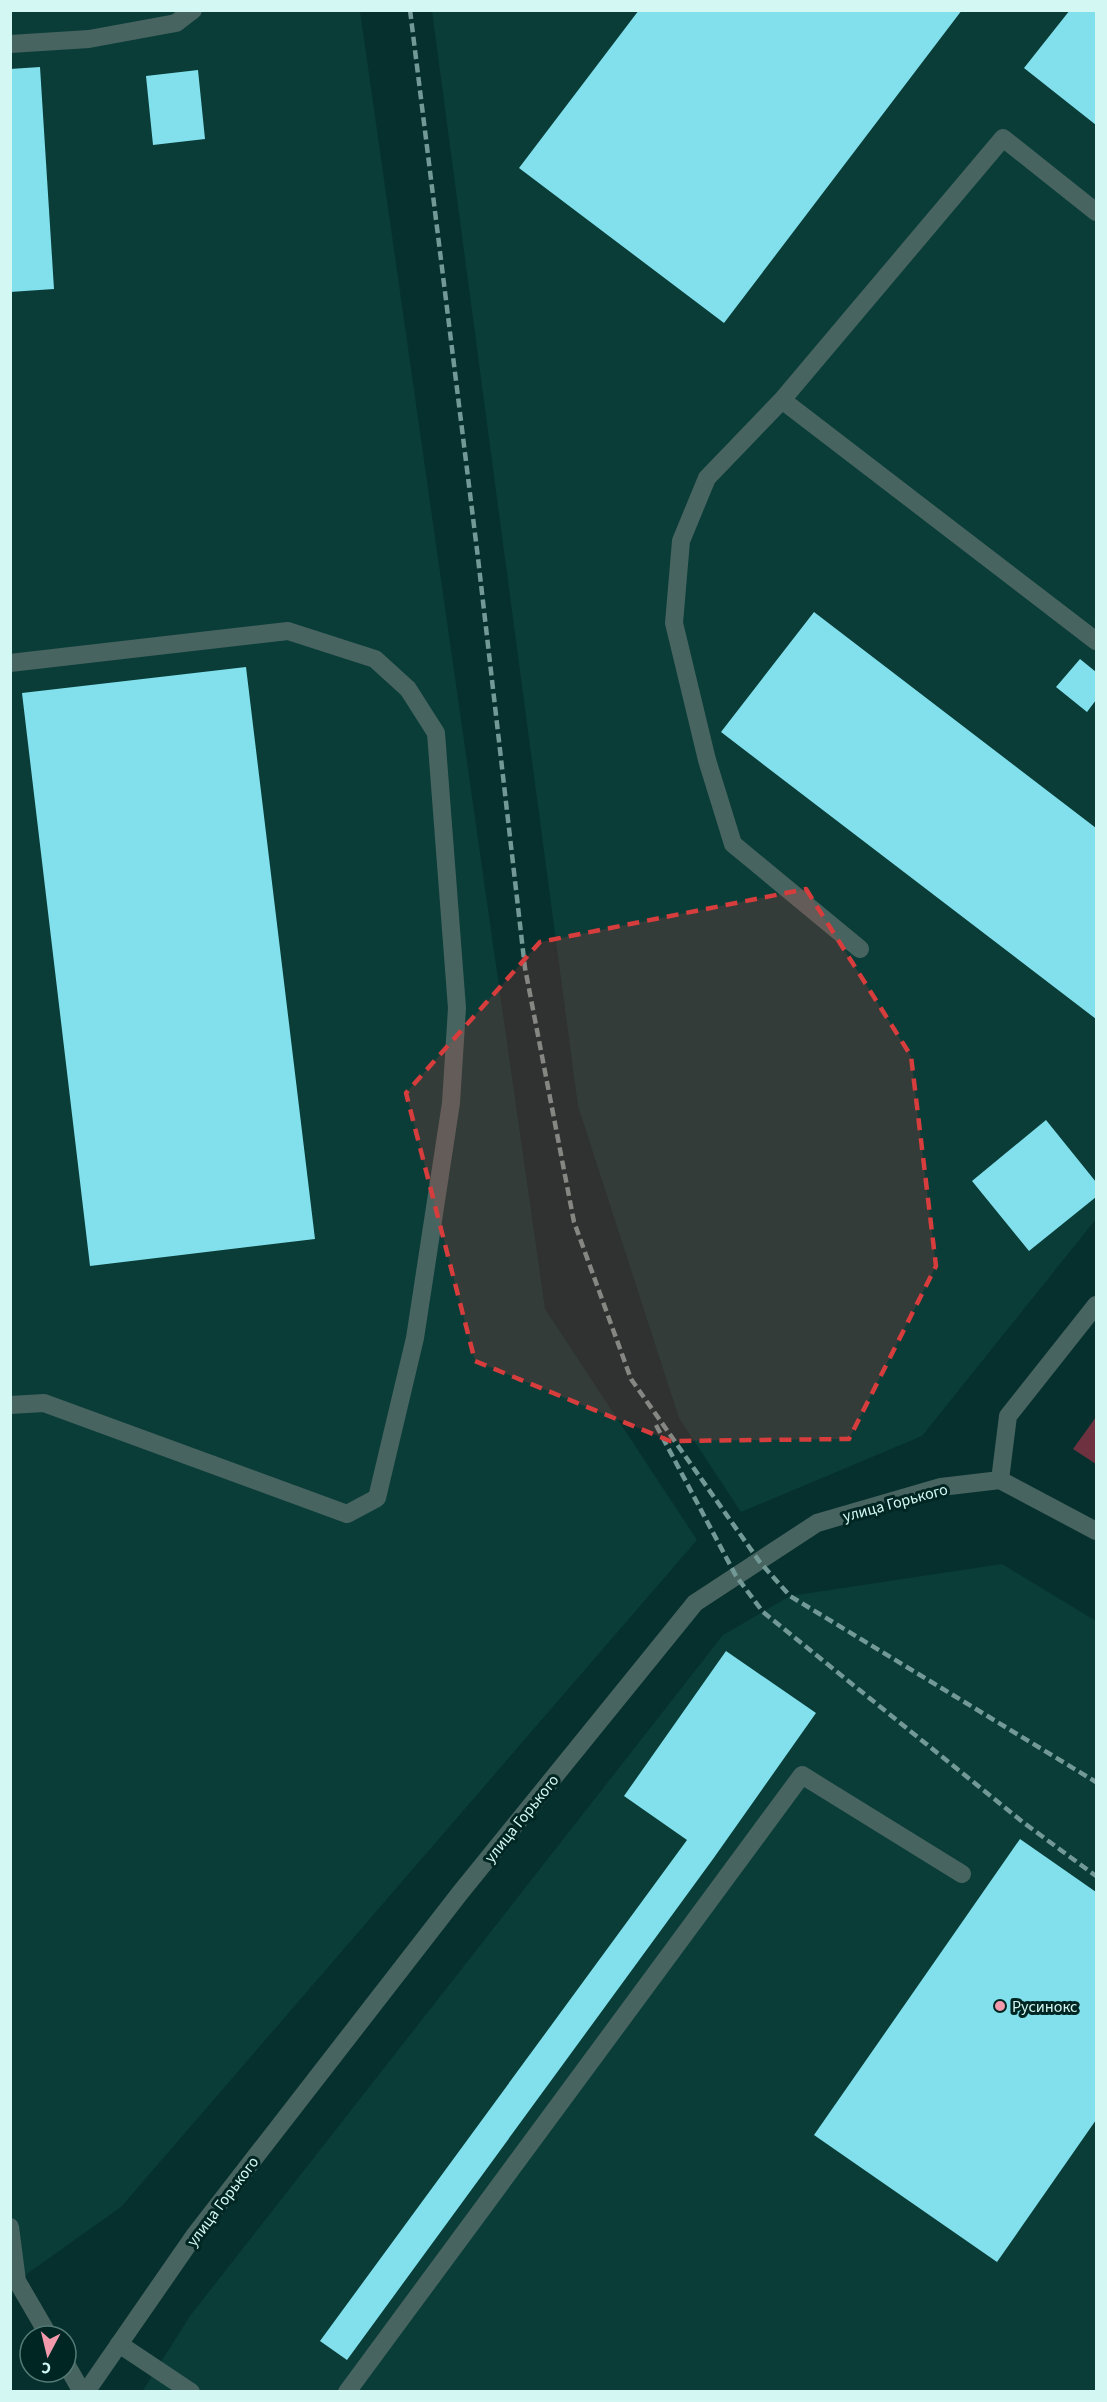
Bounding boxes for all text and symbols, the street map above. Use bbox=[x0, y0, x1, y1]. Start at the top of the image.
street label: улица Горького bbox=[840, 1478, 950, 1528]
street label: улица Горького bbox=[479, 1770, 564, 1867]
place label: Русинокс bbox=[1012, 1996, 1077, 2018]
marker: Русинокс bbox=[993, 1999, 1007, 2013]
street label: улица Горького bbox=[182, 2152, 264, 2251]
north arrow bbox=[18, 2324, 78, 2384]
text: С bbox=[40, 2356, 52, 2379]

